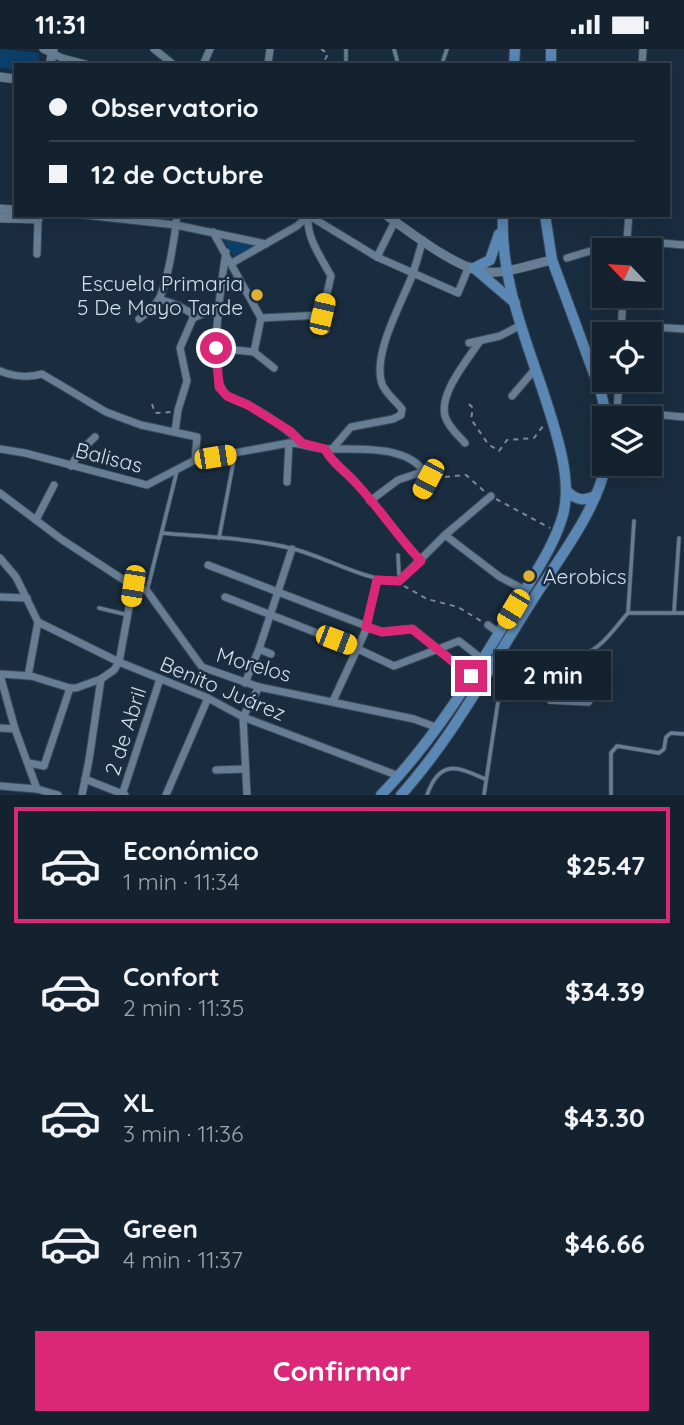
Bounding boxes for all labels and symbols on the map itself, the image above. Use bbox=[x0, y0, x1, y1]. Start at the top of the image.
north arrow bbox=[592, 238, 662, 308]
place label: Escuela Primaria 5 De Mayo Tarde bbox=[77, 270, 243, 320]
marker: Escuela Primaria 5 De Mayo Tarde bbox=[249, 287, 265, 303]
car bbox=[308, 291, 337, 337]
route start bbox=[200, 332, 232, 364]
street label: Balisas bbox=[73, 436, 145, 478]
car bbox=[193, 443, 238, 471]
car bbox=[409, 456, 448, 502]
place label: Aerobics bbox=[543, 563, 627, 589]
car bbox=[120, 564, 147, 608]
marker: Aerobics bbox=[521, 568, 537, 584]
car bbox=[494, 586, 533, 632]
car bbox=[313, 623, 360, 657]
street label: Morelos bbox=[214, 641, 294, 687]
street label: Benito Juárez bbox=[156, 650, 290, 726]
callout: 2 min bbox=[496, 651, 611, 701]
route end bbox=[455, 660, 487, 692]
street label: 2 de Abril bbox=[99, 684, 151, 778]

